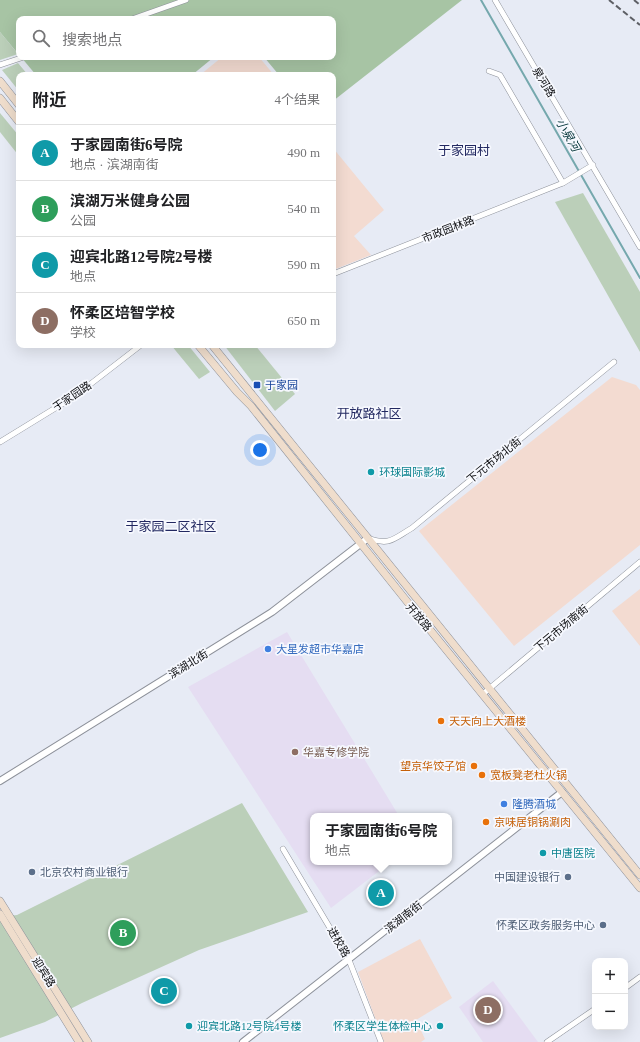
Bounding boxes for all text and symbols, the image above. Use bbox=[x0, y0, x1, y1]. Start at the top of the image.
search box bbox=[16, 16, 336, 60]
icon: search bbox=[30, 27, 52, 49]
text: 搜索地点 bbox=[62, 32, 122, 48]
street label: 泉河路 bbox=[530, 65, 558, 99]
text: 附近 bbox=[32, 91, 66, 110]
text: 4个结果 bbox=[274, 92, 320, 107]
water label: 小泉河 bbox=[553, 116, 584, 156]
text: 于家园南街6号院 bbox=[70, 137, 183, 153]
district label: 于家园村 bbox=[438, 143, 490, 158]
text: A bbox=[40, 145, 50, 160]
text: 490 m bbox=[287, 145, 320, 160]
text: 地点 · 滨湖南街 bbox=[70, 157, 159, 172]
text: 滨湖万米健身公园 bbox=[70, 193, 190, 209]
text: B bbox=[41, 201, 49, 216]
text: 540 m bbox=[287, 201, 320, 216]
text: 公园 bbox=[70, 213, 96, 228]
street label: 市政园林路 bbox=[420, 214, 476, 244]
text: 迎宾北路12号院2号楼 bbox=[70, 249, 213, 265]
text: C bbox=[40, 257, 50, 272]
text: 590 m bbox=[287, 257, 320, 272]
text: 地点 bbox=[70, 269, 96, 284]
text: 怀柔区培智学校 bbox=[70, 305, 175, 321]
text: D bbox=[40, 313, 50, 328]
text: 650 m bbox=[287, 313, 320, 328]
text: 学校 bbox=[70, 325, 96, 340]
street label: 于家园路 bbox=[50, 379, 94, 413]
place label: 于家园 bbox=[265, 379, 298, 391]
marker: 于家园 bbox=[252, 380, 262, 390]
district label: 开放路社区 bbox=[336, 406, 402, 421]
street label: 下元市场北街 bbox=[465, 435, 523, 485]
your location bbox=[250, 440, 270, 460]
place label: 环球国际影城 bbox=[379, 466, 445, 478]
marker: 环球国际影城 bbox=[366, 467, 376, 477]
district label: 于家园二区社区 bbox=[125, 519, 217, 534]
street label: 开放路 bbox=[404, 601, 434, 633]
street label: 下元市场南街 bbox=[532, 602, 590, 654]
place label: 大星发超市华嘉店 bbox=[276, 643, 364, 655]
marker: 大星发超市华嘉店 bbox=[263, 644, 273, 654]
street label: 滨湖北街 bbox=[166, 647, 210, 681]
place label: 天天向上大酒楼 bbox=[449, 715, 526, 727]
marker: 天天向上大酒楼 bbox=[436, 716, 446, 726]
place label: 华嘉专修学院 bbox=[303, 746, 369, 758]
marker: 华嘉专修学院 bbox=[290, 747, 300, 757]
place label: 望京华饺子馆 bbox=[400, 760, 466, 772]
marker: 望京华饺子馆 bbox=[469, 761, 479, 771]
place label: 宽板凳老杜火锅 bbox=[490, 769, 567, 781]
marker: 宽板凳老杜火锅 bbox=[477, 770, 487, 780]
place label: 隆腾酒城 bbox=[512, 798, 556, 810]
marker: 隆腾酒城 bbox=[499, 799, 509, 809]
popup bbox=[310, 813, 452, 865]
place label: 京味居铜锅涮肉 bbox=[494, 816, 571, 828]
marker: 京味居铜锅涮肉 bbox=[481, 817, 491, 827]
text: 于家园南街6号院 bbox=[325, 823, 437, 839]
text: 地点 bbox=[325, 843, 351, 858]
place label: 中唐医院 bbox=[551, 847, 595, 859]
marker: 中唐医院 bbox=[538, 848, 548, 858]
place label: 北京农村商业银行 bbox=[40, 866, 128, 878]
marker: 北京农村商业银行 bbox=[27, 867, 37, 877]
place label: 中国建设银行 bbox=[494, 871, 560, 883]
marker: 中国建设银行 bbox=[563, 872, 573, 882]
pin: A bbox=[368, 878, 394, 908]
street label: 滨湖南街 bbox=[382, 899, 424, 935]
pin: B bbox=[110, 918, 136, 948]
place label: 怀柔区政务服务中心 bbox=[496, 919, 595, 931]
marker: 怀柔区政务服务中心 bbox=[598, 920, 608, 930]
street label: 进校路 bbox=[326, 925, 352, 959]
street label: 迎宾路 bbox=[30, 955, 58, 989]
map controls bbox=[592, 958, 628, 1030]
button: + bbox=[592, 958, 628, 994]
pin: C bbox=[151, 976, 177, 1006]
button: − bbox=[592, 994, 628, 1030]
pin: D bbox=[475, 995, 501, 1025]
place label: 迎宾北路12号院4号楼 bbox=[197, 1020, 302, 1032]
place label: 怀柔区学生体检中心 bbox=[333, 1020, 432, 1032]
marker: 迎宾北路12号院4号楼 bbox=[184, 1021, 194, 1031]
marker: 怀柔区学生体检中心 bbox=[435, 1021, 445, 1031]

